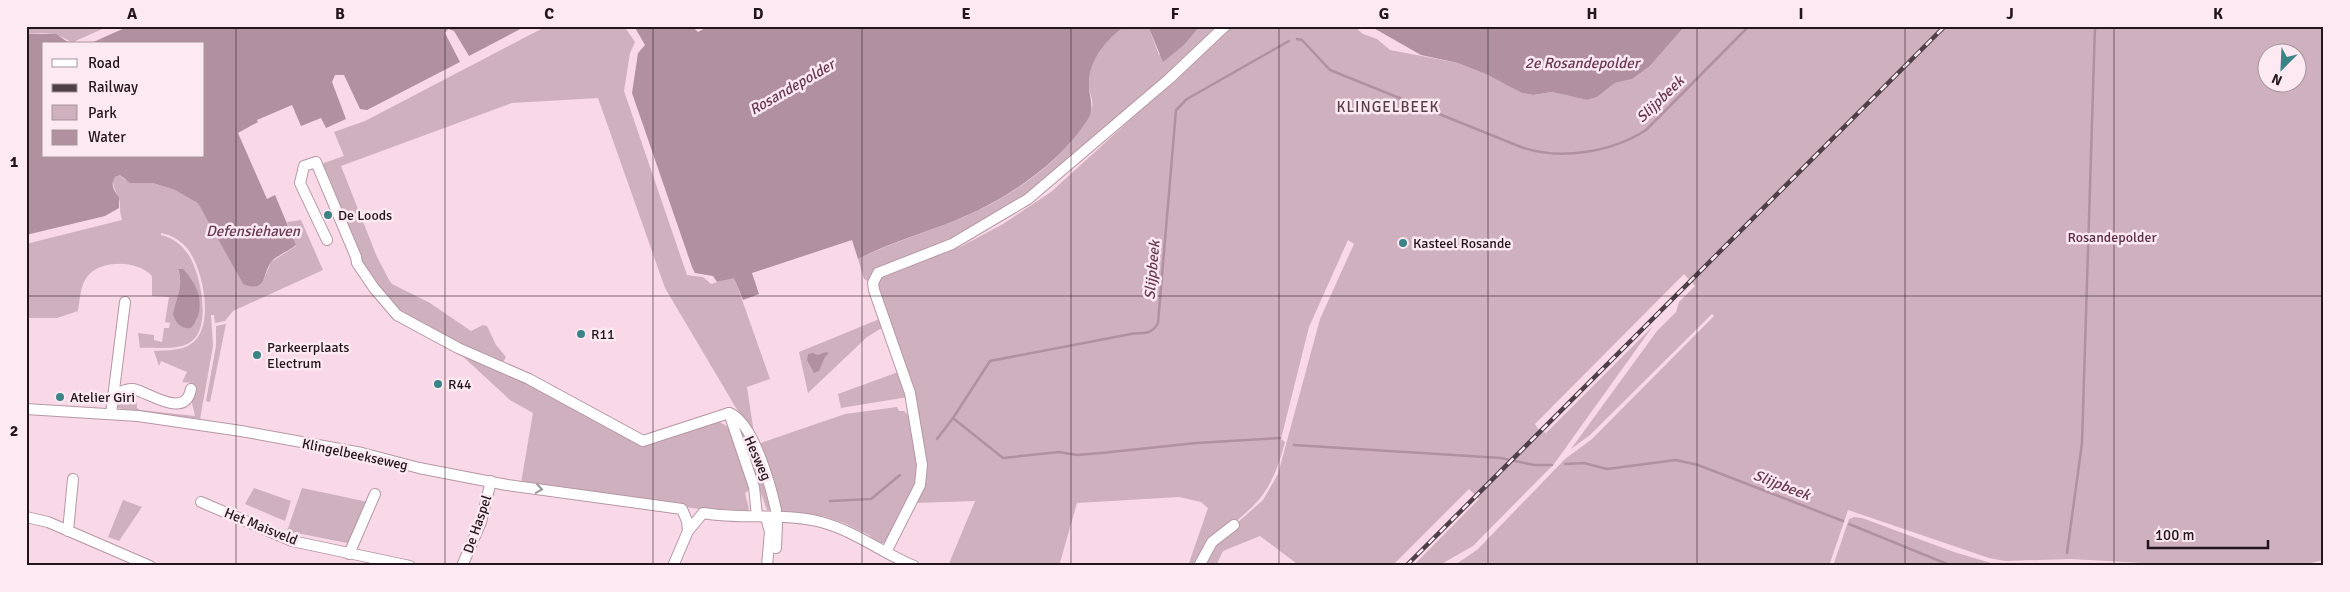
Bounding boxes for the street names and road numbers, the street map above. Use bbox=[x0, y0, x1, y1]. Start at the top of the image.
street label: Hesweg bbox=[740, 433, 775, 483]
street label: Klingelbeekseweg bbox=[300, 435, 410, 474]
street label: De Haspel bbox=[460, 493, 495, 555]
street label: Het Maisveld bbox=[222, 504, 300, 549]

